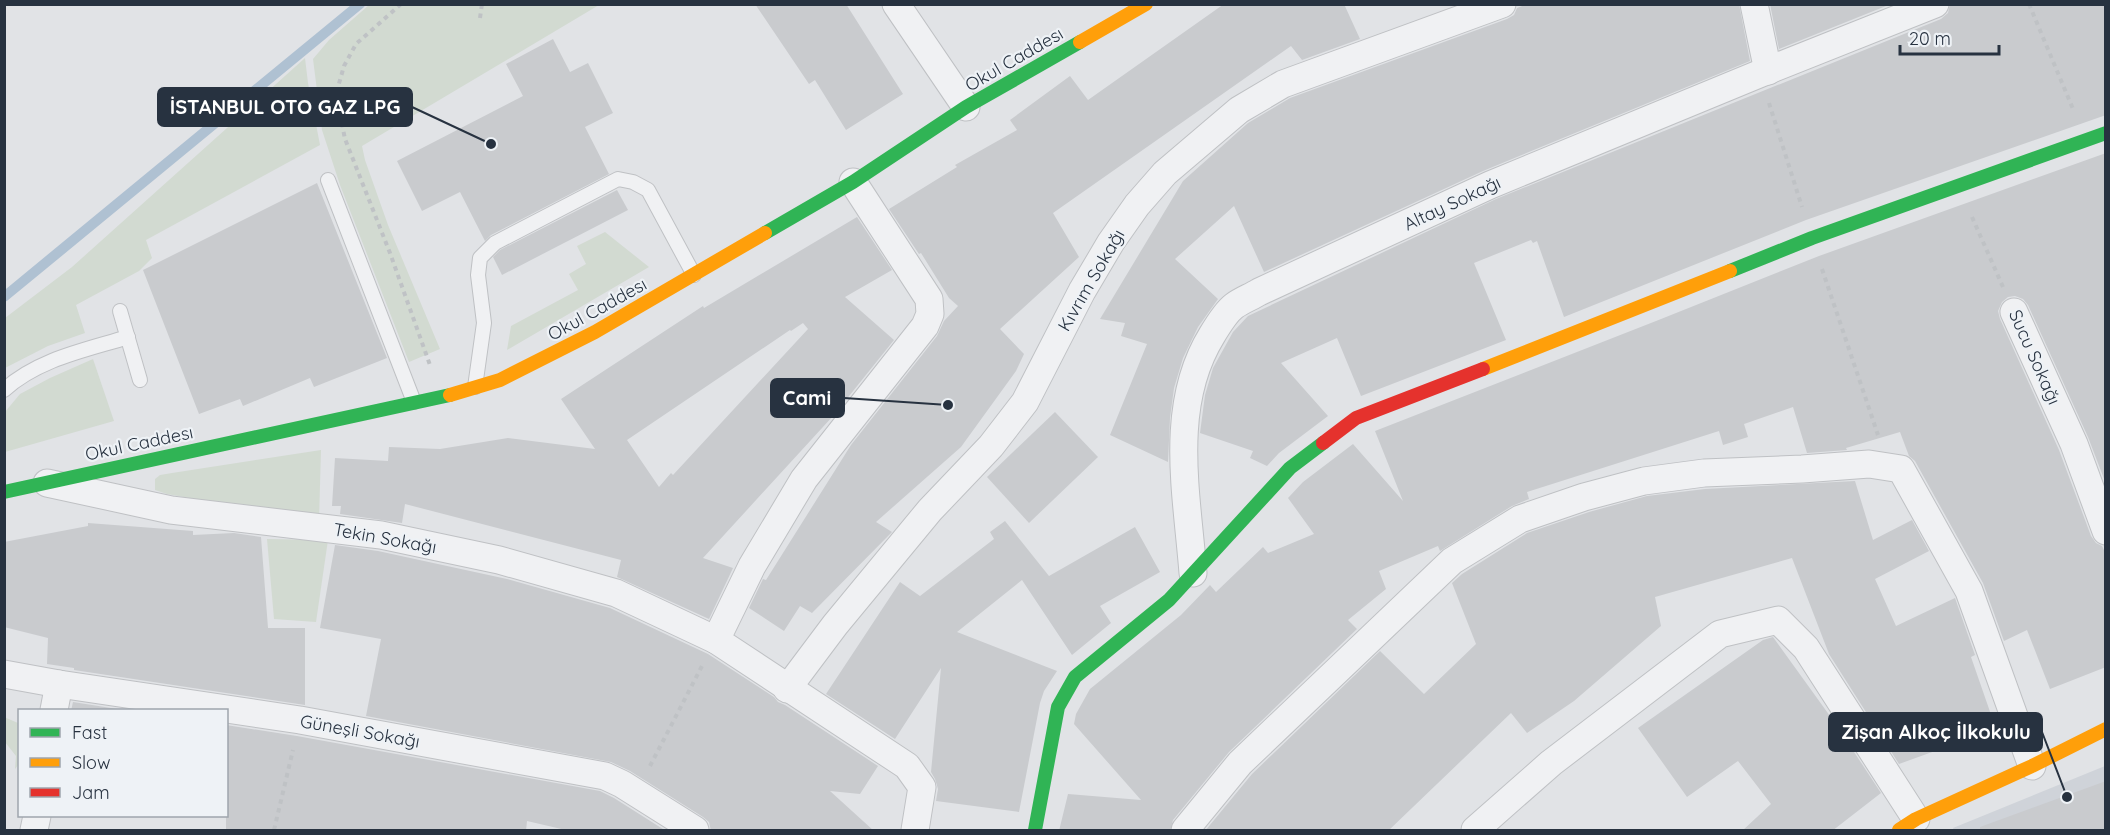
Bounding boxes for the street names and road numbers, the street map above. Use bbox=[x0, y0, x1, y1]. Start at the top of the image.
street label: Okul Caddesı bbox=[961, 22, 1067, 96]
street label: Altay Sokağı bbox=[1400, 171, 1504, 235]
street label: Kıvrım Sokağı bbox=[1052, 225, 1130, 335]
street label: Okul Caddesı bbox=[544, 272, 650, 346]
street label: Sucu Sokağı bbox=[2004, 306, 2066, 408]
street label: Okul Caddesı bbox=[83, 420, 195, 466]
street label: Tekin Sokağı bbox=[332, 518, 438, 558]
street label: Güneşli Sokağı bbox=[298, 709, 422, 753]

